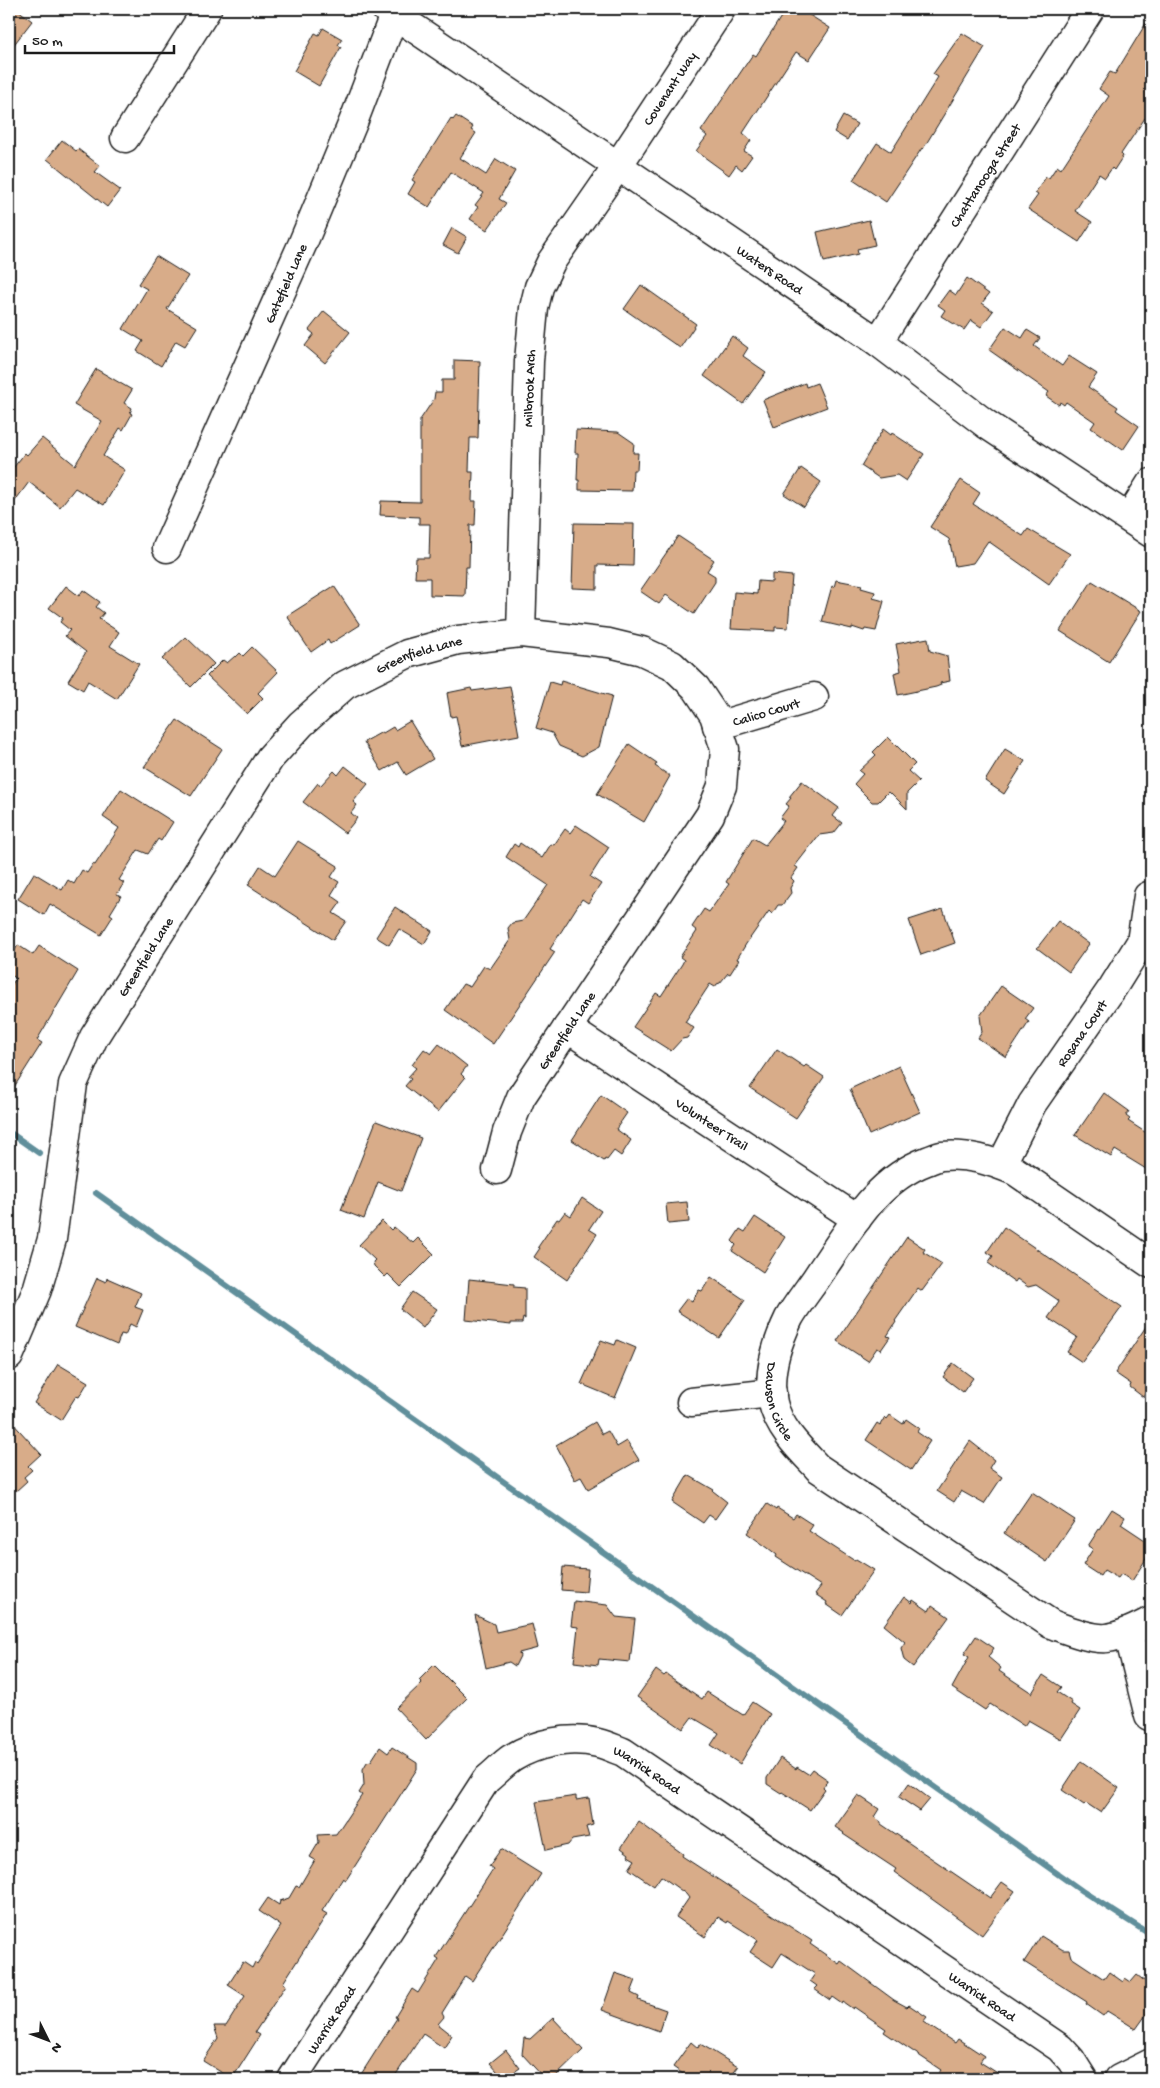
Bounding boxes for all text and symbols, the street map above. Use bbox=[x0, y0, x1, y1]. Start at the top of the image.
scale bar bbox=[25, 22, 174, 54]
text: 50 m bbox=[32, 33, 63, 51]
street label: Covenant Way bbox=[641, 49, 702, 129]
street label: Chattanooga Street bbox=[947, 120, 1026, 231]
street label: Gatefield Lane bbox=[262, 241, 313, 327]
street label: Waters Road bbox=[732, 243, 807, 301]
street label: Milbrook Arch bbox=[521, 348, 541, 427]
street label: Greenfield Lane bbox=[374, 634, 464, 679]
street label: Calico Court bbox=[731, 695, 803, 732]
street label: Greenfield Lane bbox=[115, 914, 179, 1001]
street label: Greenfield Lane bbox=[536, 988, 601, 1074]
street label: Rosana Court bbox=[1054, 997, 1113, 1071]
street label: Volunteer Trail bbox=[670, 1095, 751, 1156]
street label: Dawson Circle bbox=[760, 1360, 796, 1446]
street label: Warrick Road bbox=[610, 1743, 684, 1800]
street label: Warrick Road bbox=[944, 1969, 1020, 2028]
street label: Warrick Road bbox=[304, 1982, 362, 2058]
north arrow bbox=[22, 2016, 72, 2066]
text: N bbox=[46, 2038, 65, 2056]

